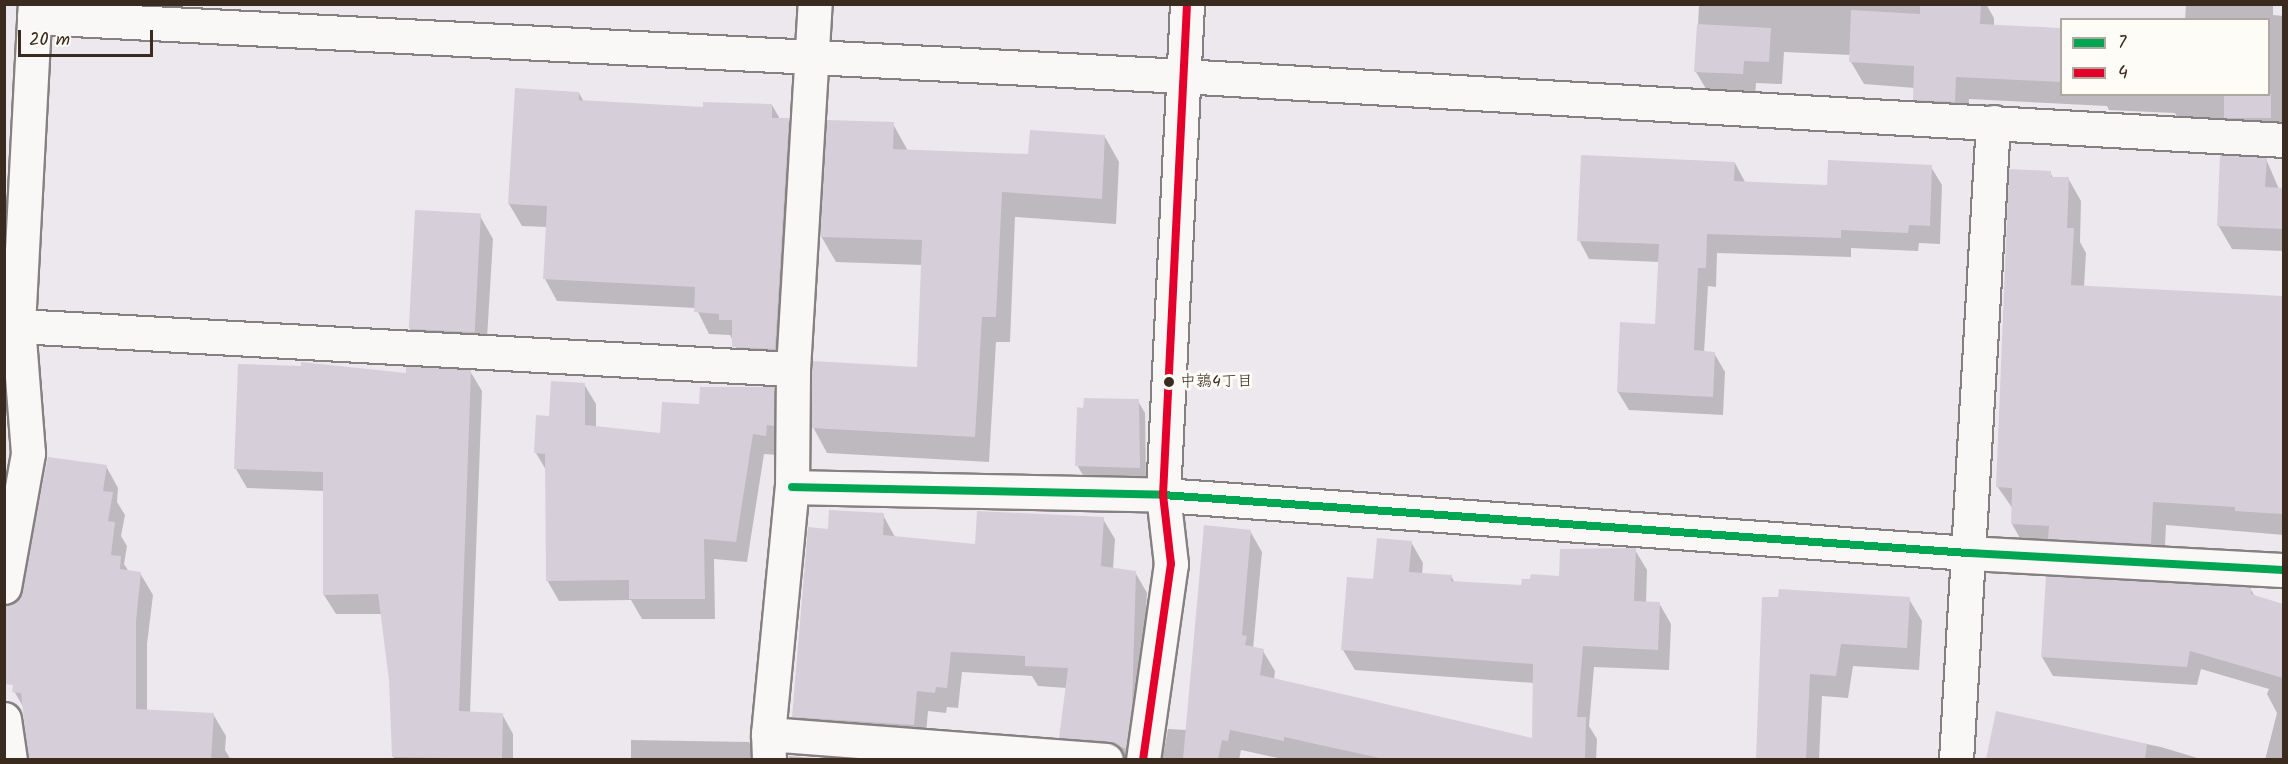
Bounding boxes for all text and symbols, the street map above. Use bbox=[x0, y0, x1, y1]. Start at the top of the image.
scale bar bbox=[21, 18, 156, 56]
legend bbox=[2060, 18, 2270, 96]
text: 20 m bbox=[29, 26, 70, 55]
text: 7 bbox=[2118, 29, 2126, 58]
text: 4 bbox=[2118, 59, 2128, 88]
place label: 中鶉4丁目 bbox=[1180, 372, 1253, 392]
marker: 中鶉4丁目 bbox=[1163, 376, 1175, 388]

